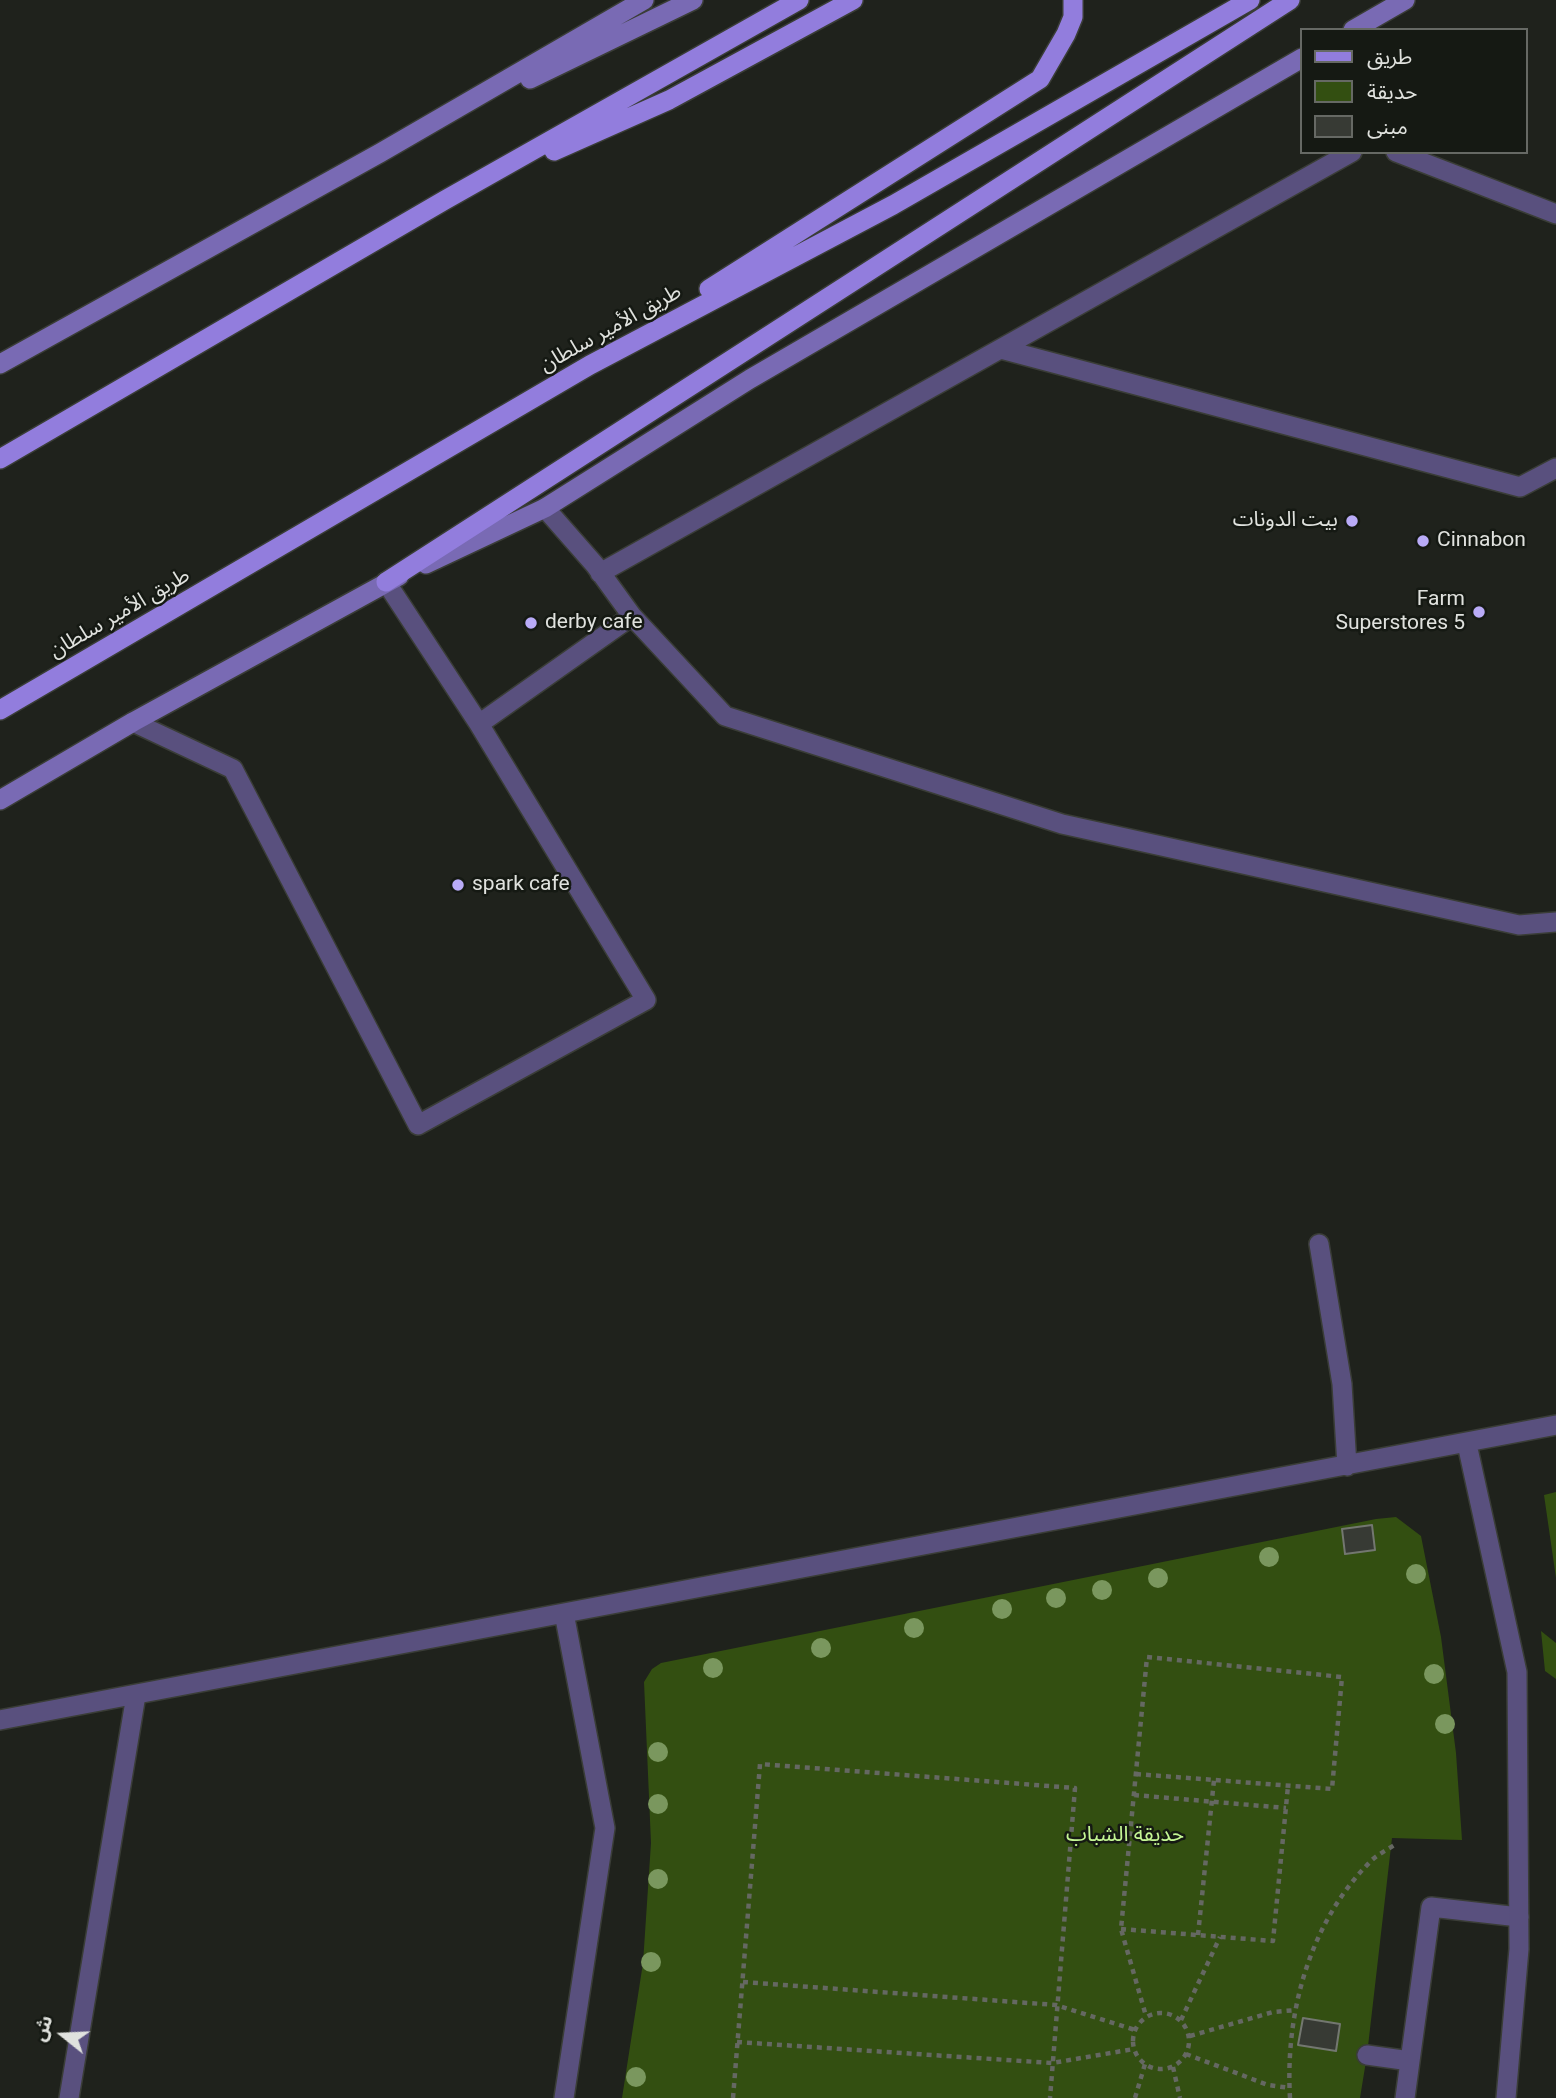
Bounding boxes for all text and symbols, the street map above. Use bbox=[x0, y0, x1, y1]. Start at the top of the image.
legend bbox=[1300, 28, 1528, 154]
text: طريق bbox=[1367, 45, 1412, 69]
text: حديقة bbox=[1367, 80, 1417, 104]
text: مبنى bbox=[1367, 115, 1408, 139]
street label: طريق الأمير سلطان bbox=[536, 280, 686, 378]
place label: بيت الدونات bbox=[1233, 508, 1338, 534]
marker: بيت الدونات bbox=[1344, 513, 1360, 529]
place label: Cinnabon bbox=[1437, 528, 1526, 554]
marker: Cinnabon bbox=[1415, 533, 1431, 549]
street label: طريق الأمير سلطان bbox=[45, 564, 195, 664]
place label: Farm Superstores 5 bbox=[1336, 587, 1465, 637]
marker: Farm Superstores 5 bbox=[1471, 604, 1487, 620]
place label: derby cafe bbox=[545, 610, 643, 636]
marker: derby cafe bbox=[523, 615, 539, 631]
place label: spark cafe bbox=[472, 872, 570, 898]
marker: spark cafe bbox=[450, 877, 466, 893]
park label: حديقة الشباب bbox=[1066, 1823, 1184, 1849]
north arrow bbox=[28, 2000, 98, 2070]
text: ش bbox=[28, 2012, 58, 2044]

